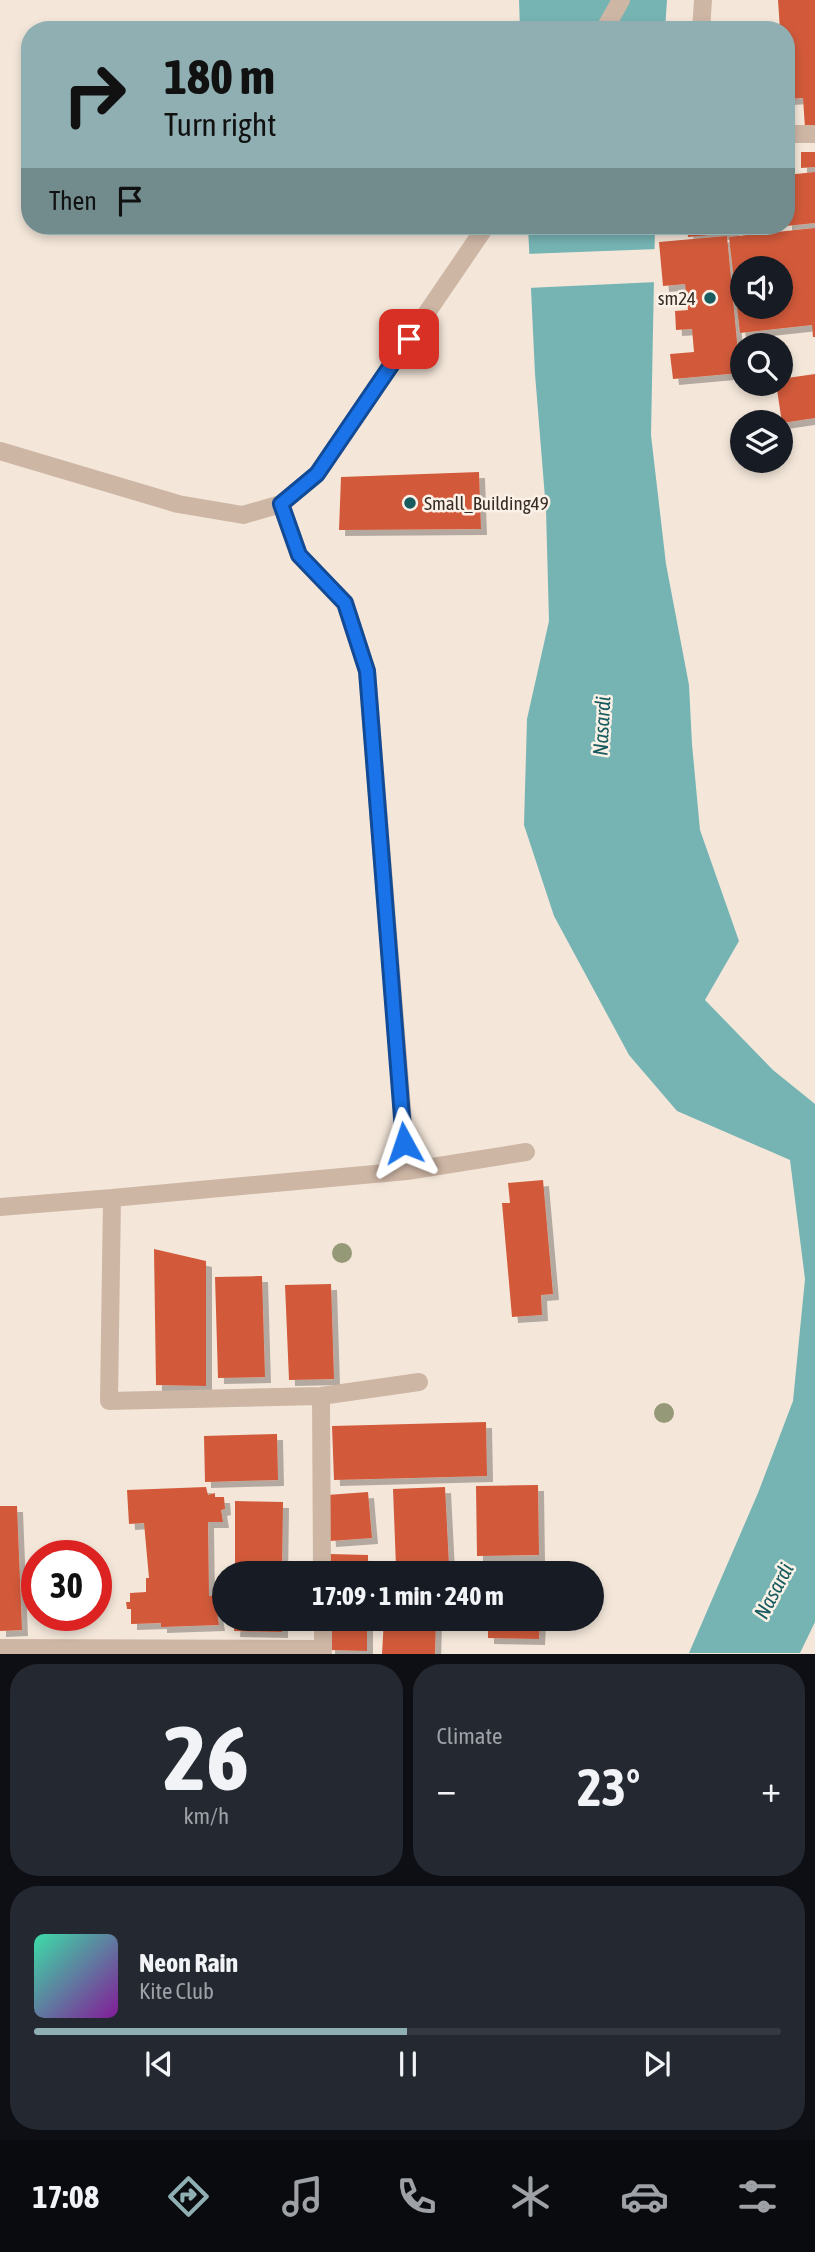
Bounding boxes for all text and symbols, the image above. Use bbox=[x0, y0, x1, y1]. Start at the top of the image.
text: 180 m bbox=[164, 48, 275, 104]
icon: right bbox=[49, 49, 140, 140]
text: Turn right bbox=[164, 106, 277, 143]
icon: arrive bbox=[111, 182, 149, 220]
text: Then bbox=[49, 186, 97, 216]
map controls bbox=[730, 256, 793, 473]
button: sound bbox=[730, 256, 793, 319]
place label: sm24 bbox=[658, 287, 696, 309]
marker: sm24 bbox=[702, 290, 718, 306]
pin bbox=[379, 309, 439, 369]
icon: arrive bbox=[390, 320, 428, 358]
button: search bbox=[730, 333, 793, 396]
button: layers bbox=[730, 410, 793, 473]
place label: Small_Building49 bbox=[424, 492, 549, 514]
marker: Small_Building49 bbox=[402, 495, 418, 511]
water label: Nasardi bbox=[587, 695, 615, 756]
position arrow bbox=[367, 1106, 441, 1180]
speed limit sign: 30 bbox=[21, 1540, 112, 1631]
water label: Nasardi bbox=[749, 1558, 798, 1623]
text: 17:09 · 1 min · 240 m bbox=[312, 1581, 504, 1611]
text: 26 bbox=[163, 1705, 249, 1809]
text: Climate bbox=[437, 1723, 502, 1749]
text: 23° bbox=[577, 1757, 640, 1817]
text: − bbox=[437, 1767, 456, 1810]
text: + bbox=[761, 1767, 781, 1810]
text: km/h bbox=[183, 1803, 229, 1829]
text: Neon Rain bbox=[139, 1948, 238, 1978]
text: Kite Club bbox=[139, 1978, 214, 2004]
icon: previous bbox=[140, 2045, 178, 2083]
icon: pause bbox=[389, 2045, 427, 2083]
icon: next bbox=[638, 2045, 676, 2083]
icon: directions bbox=[164, 2172, 213, 2221]
icon: music bbox=[278, 2172, 327, 2221]
icon: phone bbox=[392, 2172, 441, 2221]
icon: climate bbox=[506, 2172, 555, 2221]
icon: car bbox=[620, 2172, 669, 2221]
icon: filters bbox=[733, 2172, 782, 2221]
text: 17:08 bbox=[32, 2178, 99, 2215]

